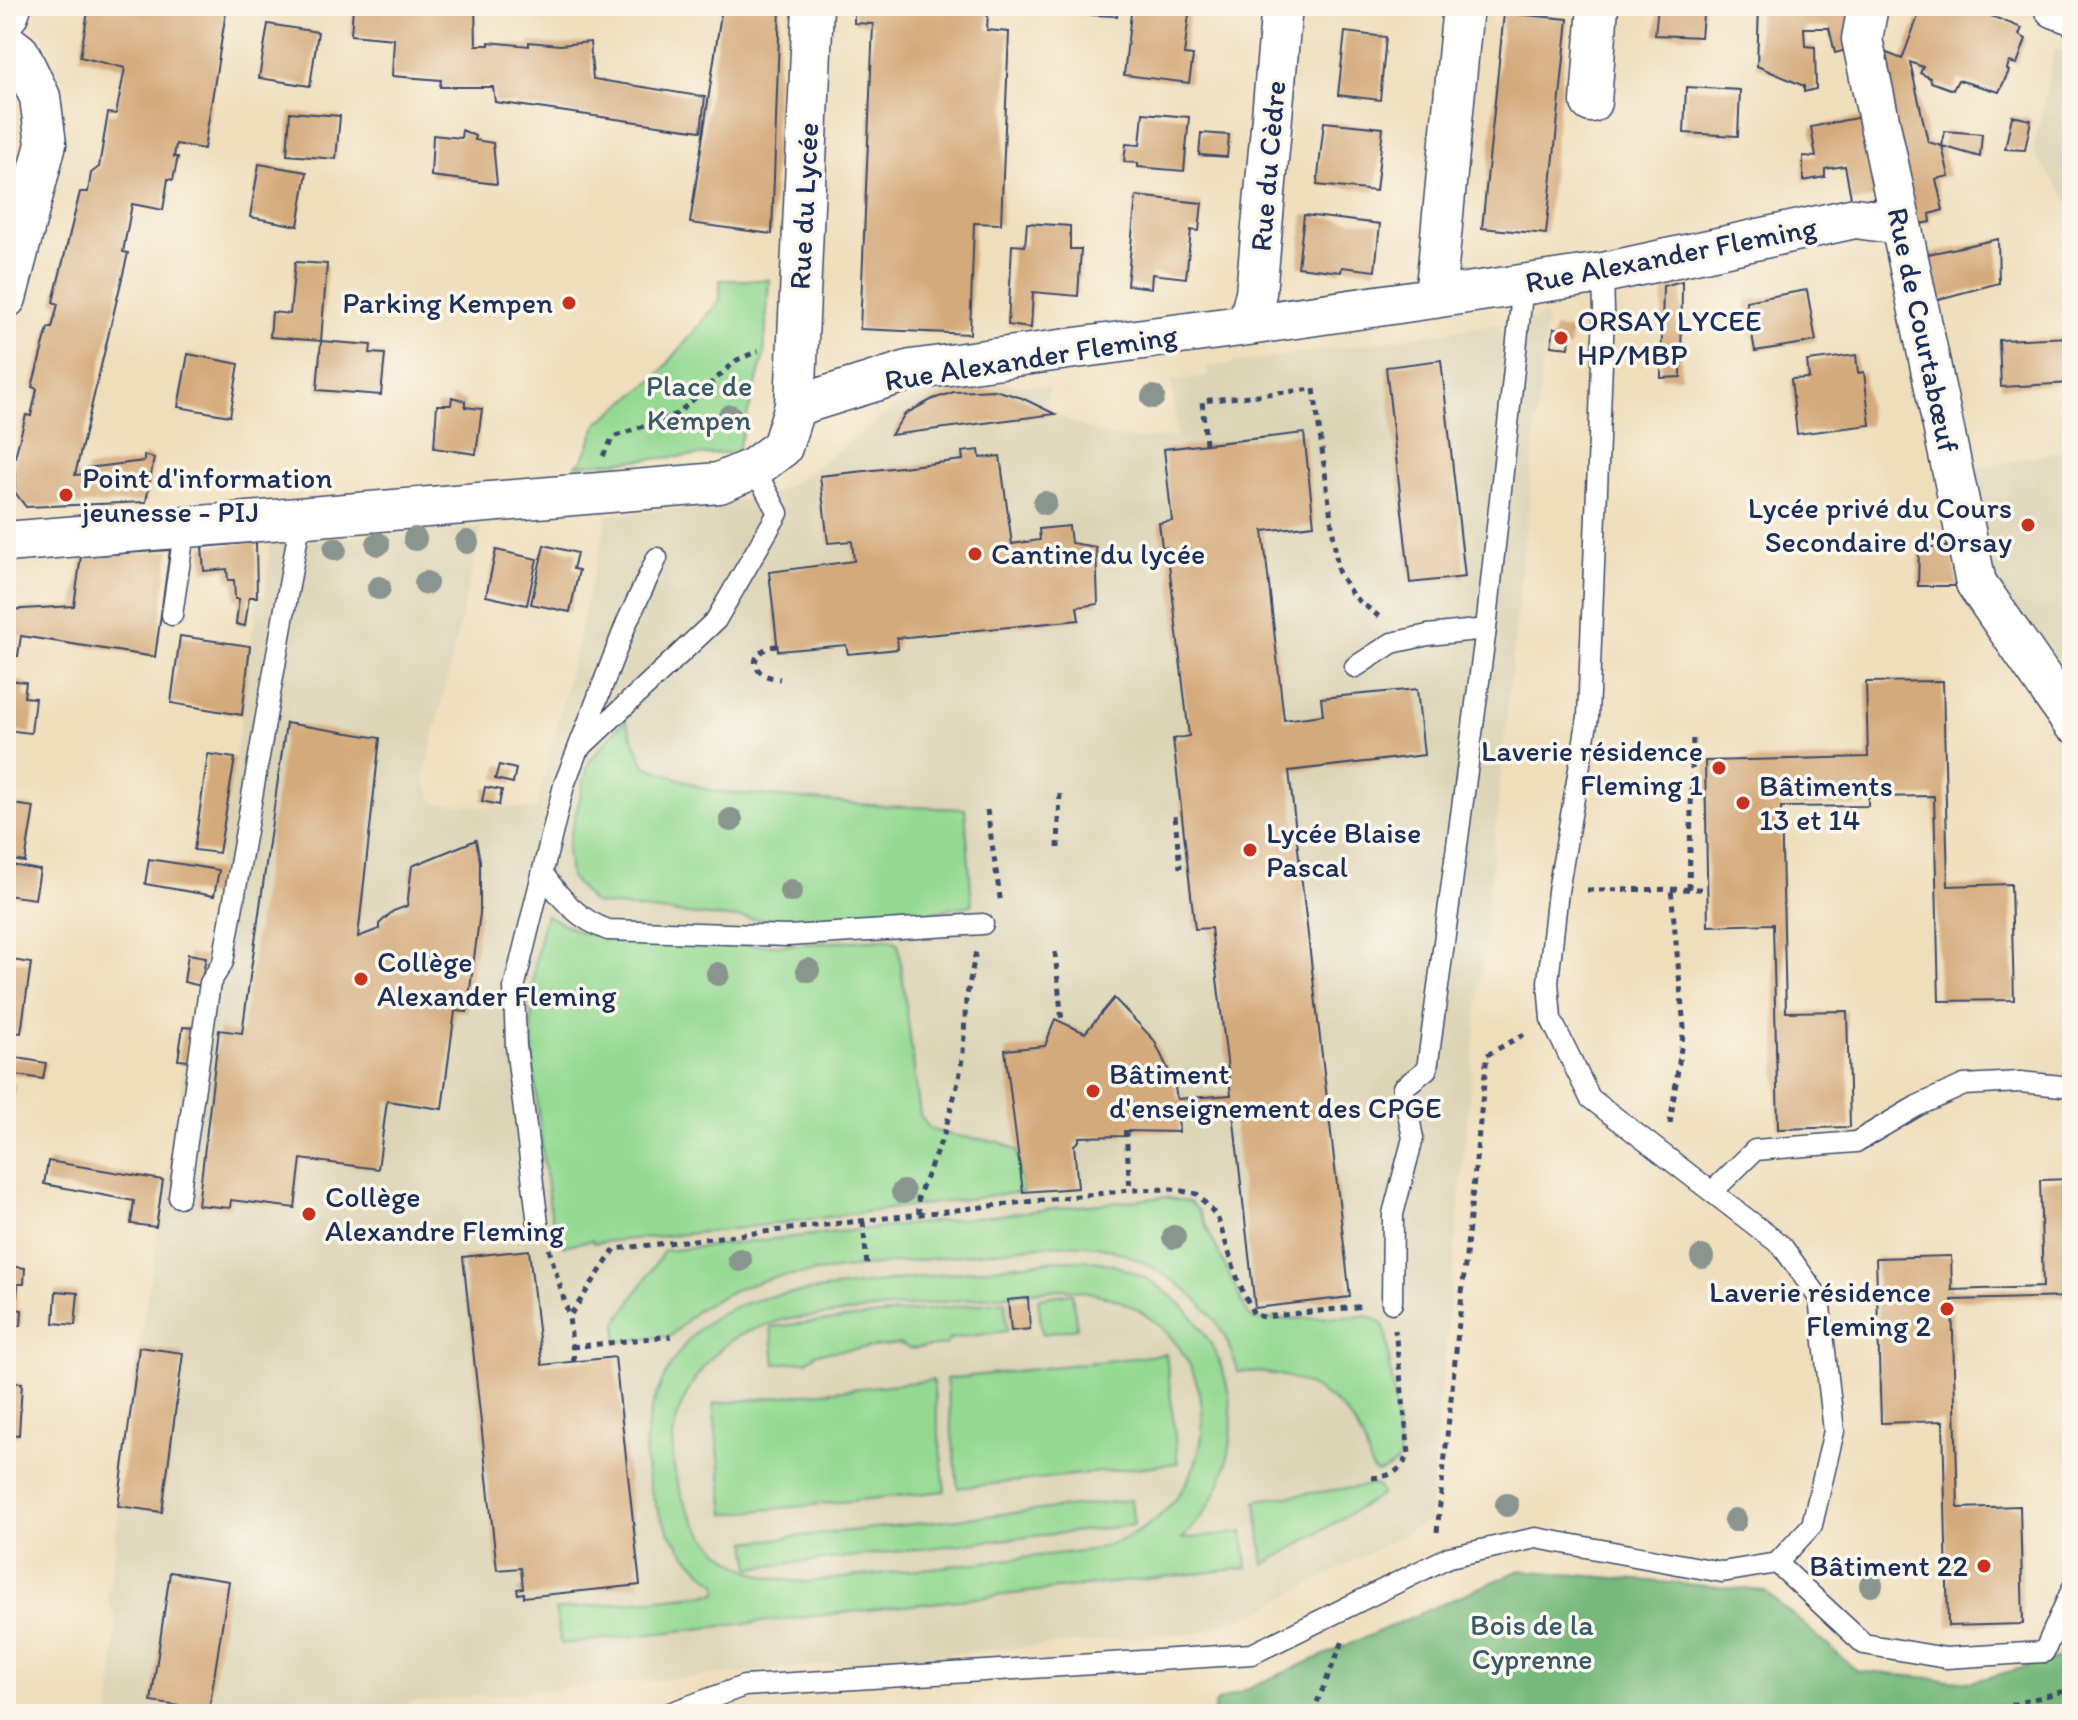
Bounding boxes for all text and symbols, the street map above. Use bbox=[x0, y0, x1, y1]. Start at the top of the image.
street label: Rue du Cèdre bbox=[1242, 79, 1293, 253]
street label: Rue du Lycée bbox=[781, 121, 826, 291]
street label: Rue de Courtabœuf bbox=[1879, 204, 1968, 456]
street label: Rue Alexander Fleming bbox=[1522, 208, 1820, 301]
place label: Parking Kempen bbox=[342, 284, 553, 321]
marker: Parking Kempen bbox=[560, 294, 578, 312]
place label: ORSAY LYCEE HP/MBP bbox=[1577, 302, 1761, 373]
street label: Rue Alexander Fleming bbox=[882, 316, 1181, 399]
marker: ORSAY LYCEE HP/MBP bbox=[1552, 329, 1570, 347]
park label: Place de Kempen bbox=[646, 367, 752, 438]
place label: Point d'information jeunesse - PIJ bbox=[81, 459, 332, 530]
marker: Point d'information jeunesse - PIJ bbox=[57, 486, 75, 504]
place label: Lycée privé du Cours Secondaire d'Orsay bbox=[1748, 489, 2012, 560]
marker: Lycée privé du Cours Secondaire d'Orsay bbox=[2019, 516, 2037, 534]
place label: Cantine du lycée bbox=[991, 535, 1205, 572]
marker: Cantine du lycée bbox=[966, 545, 984, 563]
place label: Laverie résidence Fleming 1 bbox=[1481, 732, 1703, 803]
marker: Laverie résidence Fleming 1 bbox=[1710, 759, 1728, 777]
place label: Bâtiments 13 et 14 bbox=[1759, 767, 1893, 838]
marker: Bâtiments 13 et 14 bbox=[1734, 794, 1752, 812]
place label: Lycée Blaise Pascal bbox=[1266, 814, 1421, 885]
marker: Lycée Blaise Pascal bbox=[1241, 841, 1259, 859]
place label: Collège Alexander Fleming bbox=[377, 943, 617, 1014]
marker: Collège Alexander Fleming bbox=[352, 970, 370, 988]
place label: Bâtiment d'enseignement des CPGE bbox=[1109, 1055, 1442, 1126]
marker: Bâtiment d'enseignement des CPGE bbox=[1084, 1082, 1102, 1100]
place label: Collège Alexandre Fleming bbox=[325, 1178, 565, 1249]
marker: Collège Alexandre Fleming bbox=[300, 1205, 318, 1223]
place label: Laverie résidence Fleming 2 bbox=[1709, 1273, 1931, 1344]
marker: Laverie résidence Fleming 2 bbox=[1938, 1300, 1956, 1318]
place label: Bâtiment 22 bbox=[1809, 1547, 1968, 1584]
marker: Bâtiment 22 bbox=[1975, 1557, 1993, 1575]
park label: Bois de la Cyprenne bbox=[1470, 1606, 1594, 1677]

